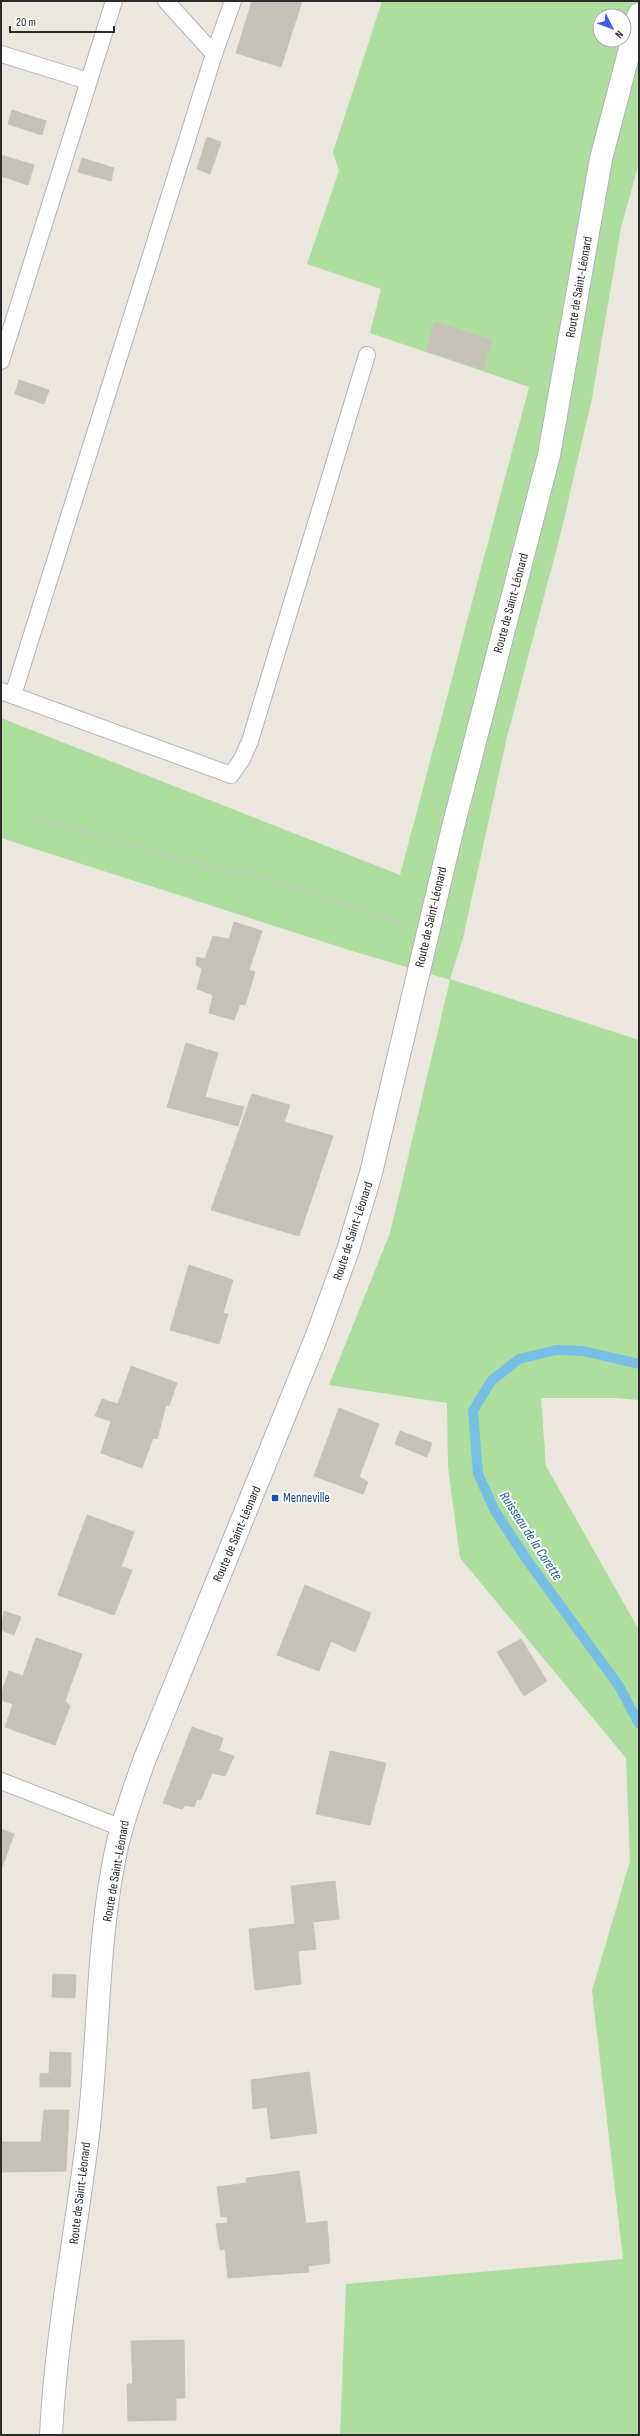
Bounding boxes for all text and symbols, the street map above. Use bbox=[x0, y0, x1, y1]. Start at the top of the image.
scale bar bbox=[10, 8, 114, 34]
north arrow bbox=[592, 8, 632, 48]
text: 20 m bbox=[16, 15, 36, 30]
text: N bbox=[612, 28, 626, 41]
street label: Route de Saint-Léonard bbox=[562, 235, 596, 339]
street label: Route de Saint-Léonard bbox=[490, 551, 532, 655]
street label: Route de Saint-Léonard bbox=[412, 865, 450, 969]
street label: Route de Saint-Léonard bbox=[330, 1180, 376, 1282]
street label: Route de Saint-Léonard bbox=[210, 1484, 264, 1584]
water label: Ruisseau de la Corette bbox=[496, 1488, 566, 1584]
place label: Menneville bbox=[283, 1490, 330, 1506]
marker: Menneville bbox=[270, 1493, 280, 1503]
street label: Route de Saint-Léonard bbox=[99, 1819, 133, 1923]
street label: Route de Saint-Léonard bbox=[66, 2141, 94, 2245]

